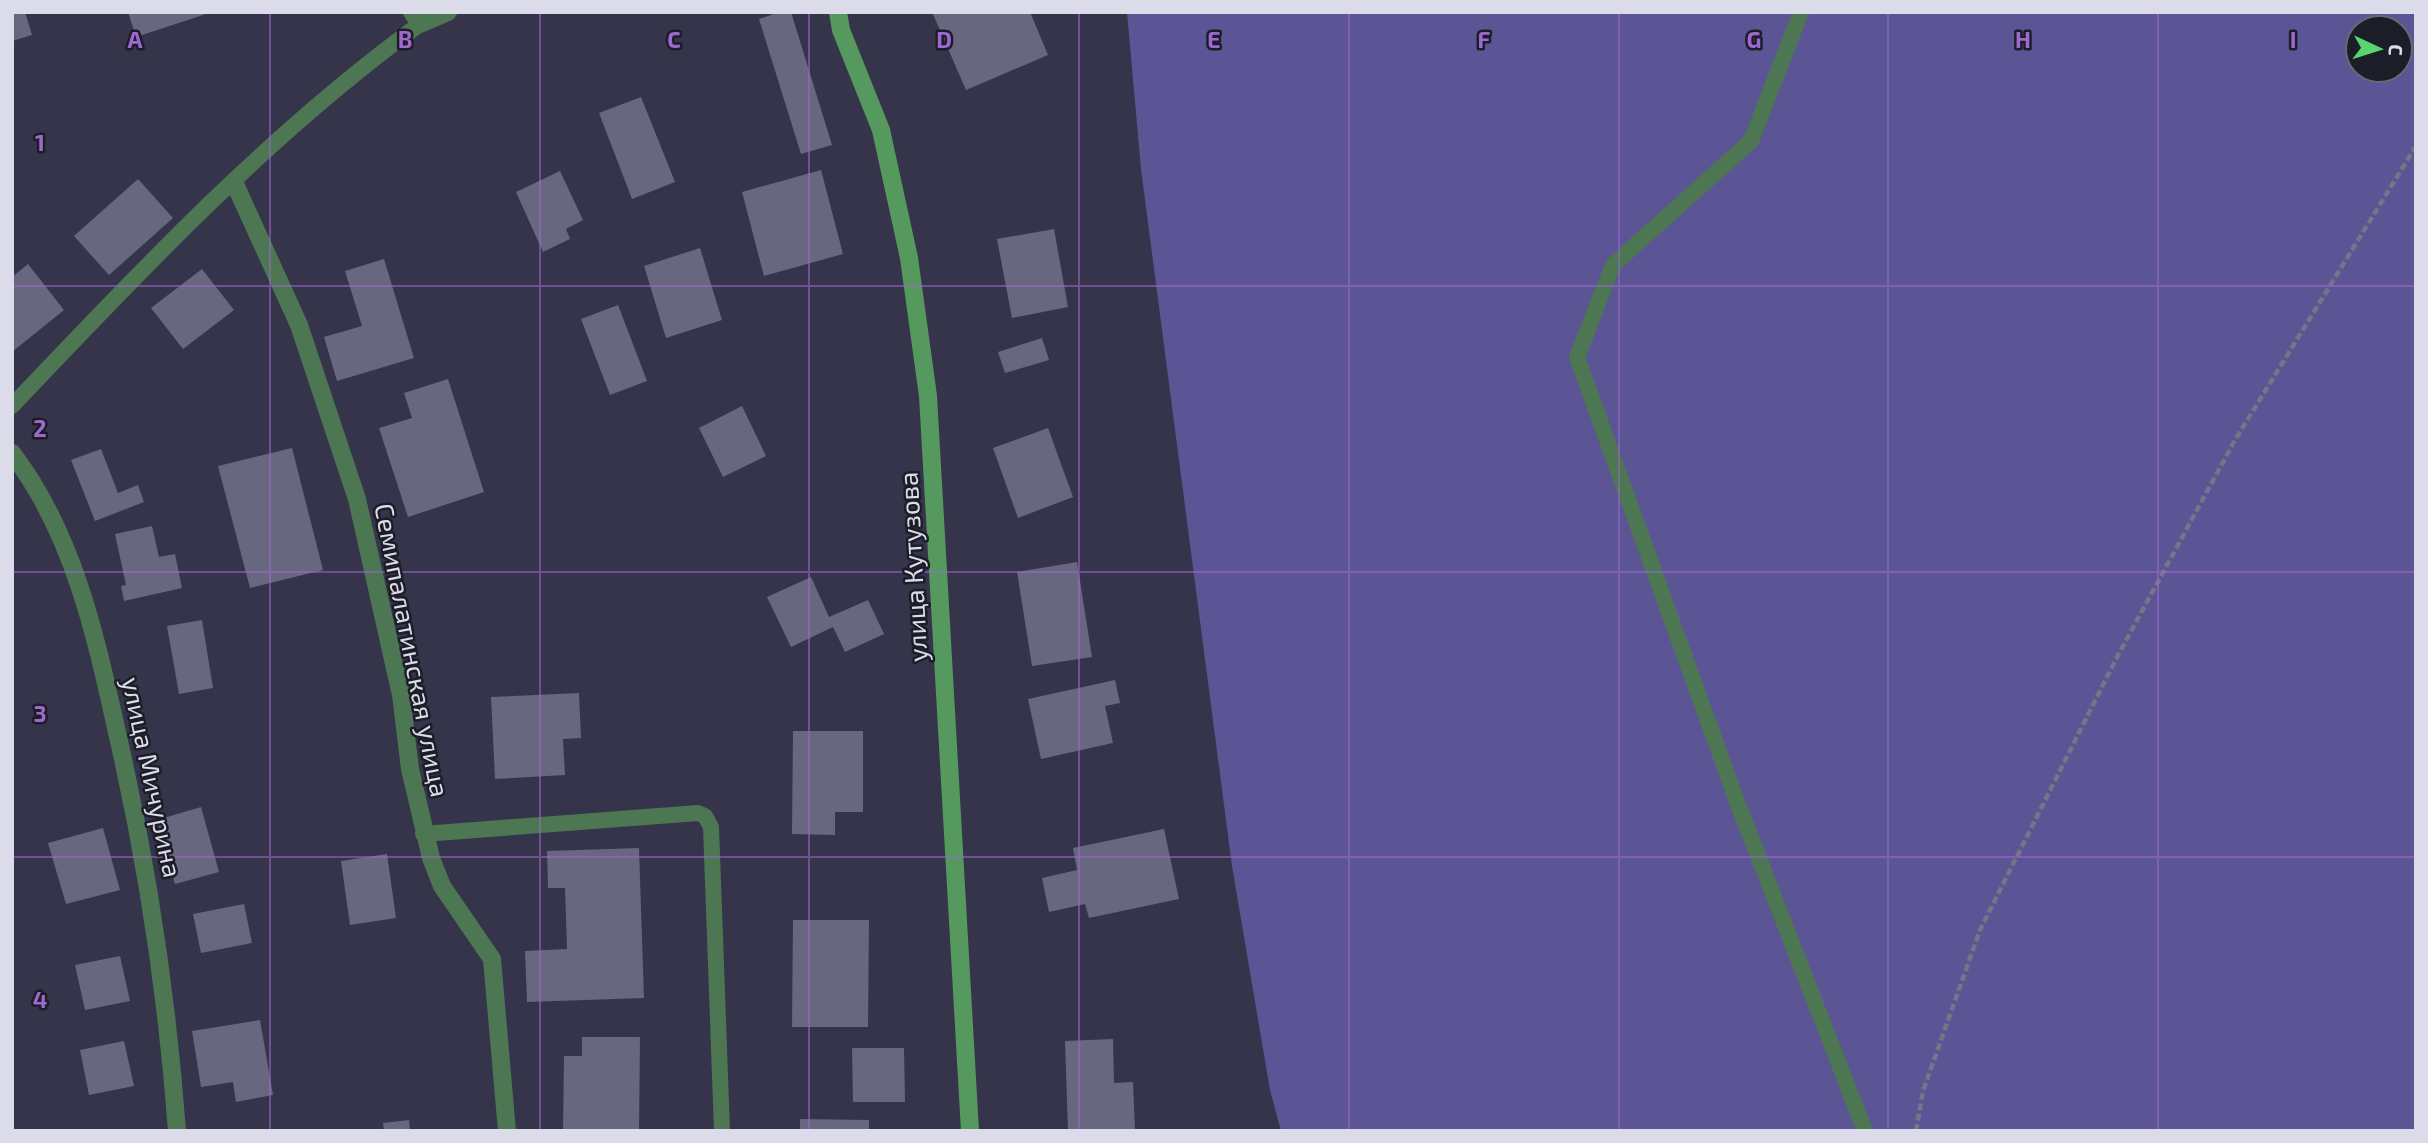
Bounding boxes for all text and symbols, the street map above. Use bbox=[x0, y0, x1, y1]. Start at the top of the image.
north arrow bbox=[2344, 14, 2414, 84]
text: A bbox=[127, 25, 143, 53]
text: B bbox=[398, 25, 412, 53]
text: C bbox=[667, 25, 681, 53]
text: D bbox=[936, 25, 952, 53]
text: E bbox=[1207, 25, 1221, 53]
text: F bbox=[1478, 25, 1491, 53]
text: G bbox=[1747, 25, 1761, 53]
text: H bbox=[2015, 25, 2031, 53]
text: I bbox=[2290, 25, 2296, 53]
text: С bbox=[2385, 44, 2408, 57]
text: 1 bbox=[35, 128, 45, 156]
text: 2 bbox=[33, 414, 47, 442]
street label: улица Кутузова bbox=[892, 471, 933, 663]
street label: Семипалатинская улица bbox=[368, 501, 457, 800]
street label: улица Мичурина bbox=[116, 674, 189, 880]
text: 3 bbox=[33, 699, 47, 727]
text: 4 bbox=[33, 985, 47, 1013]

